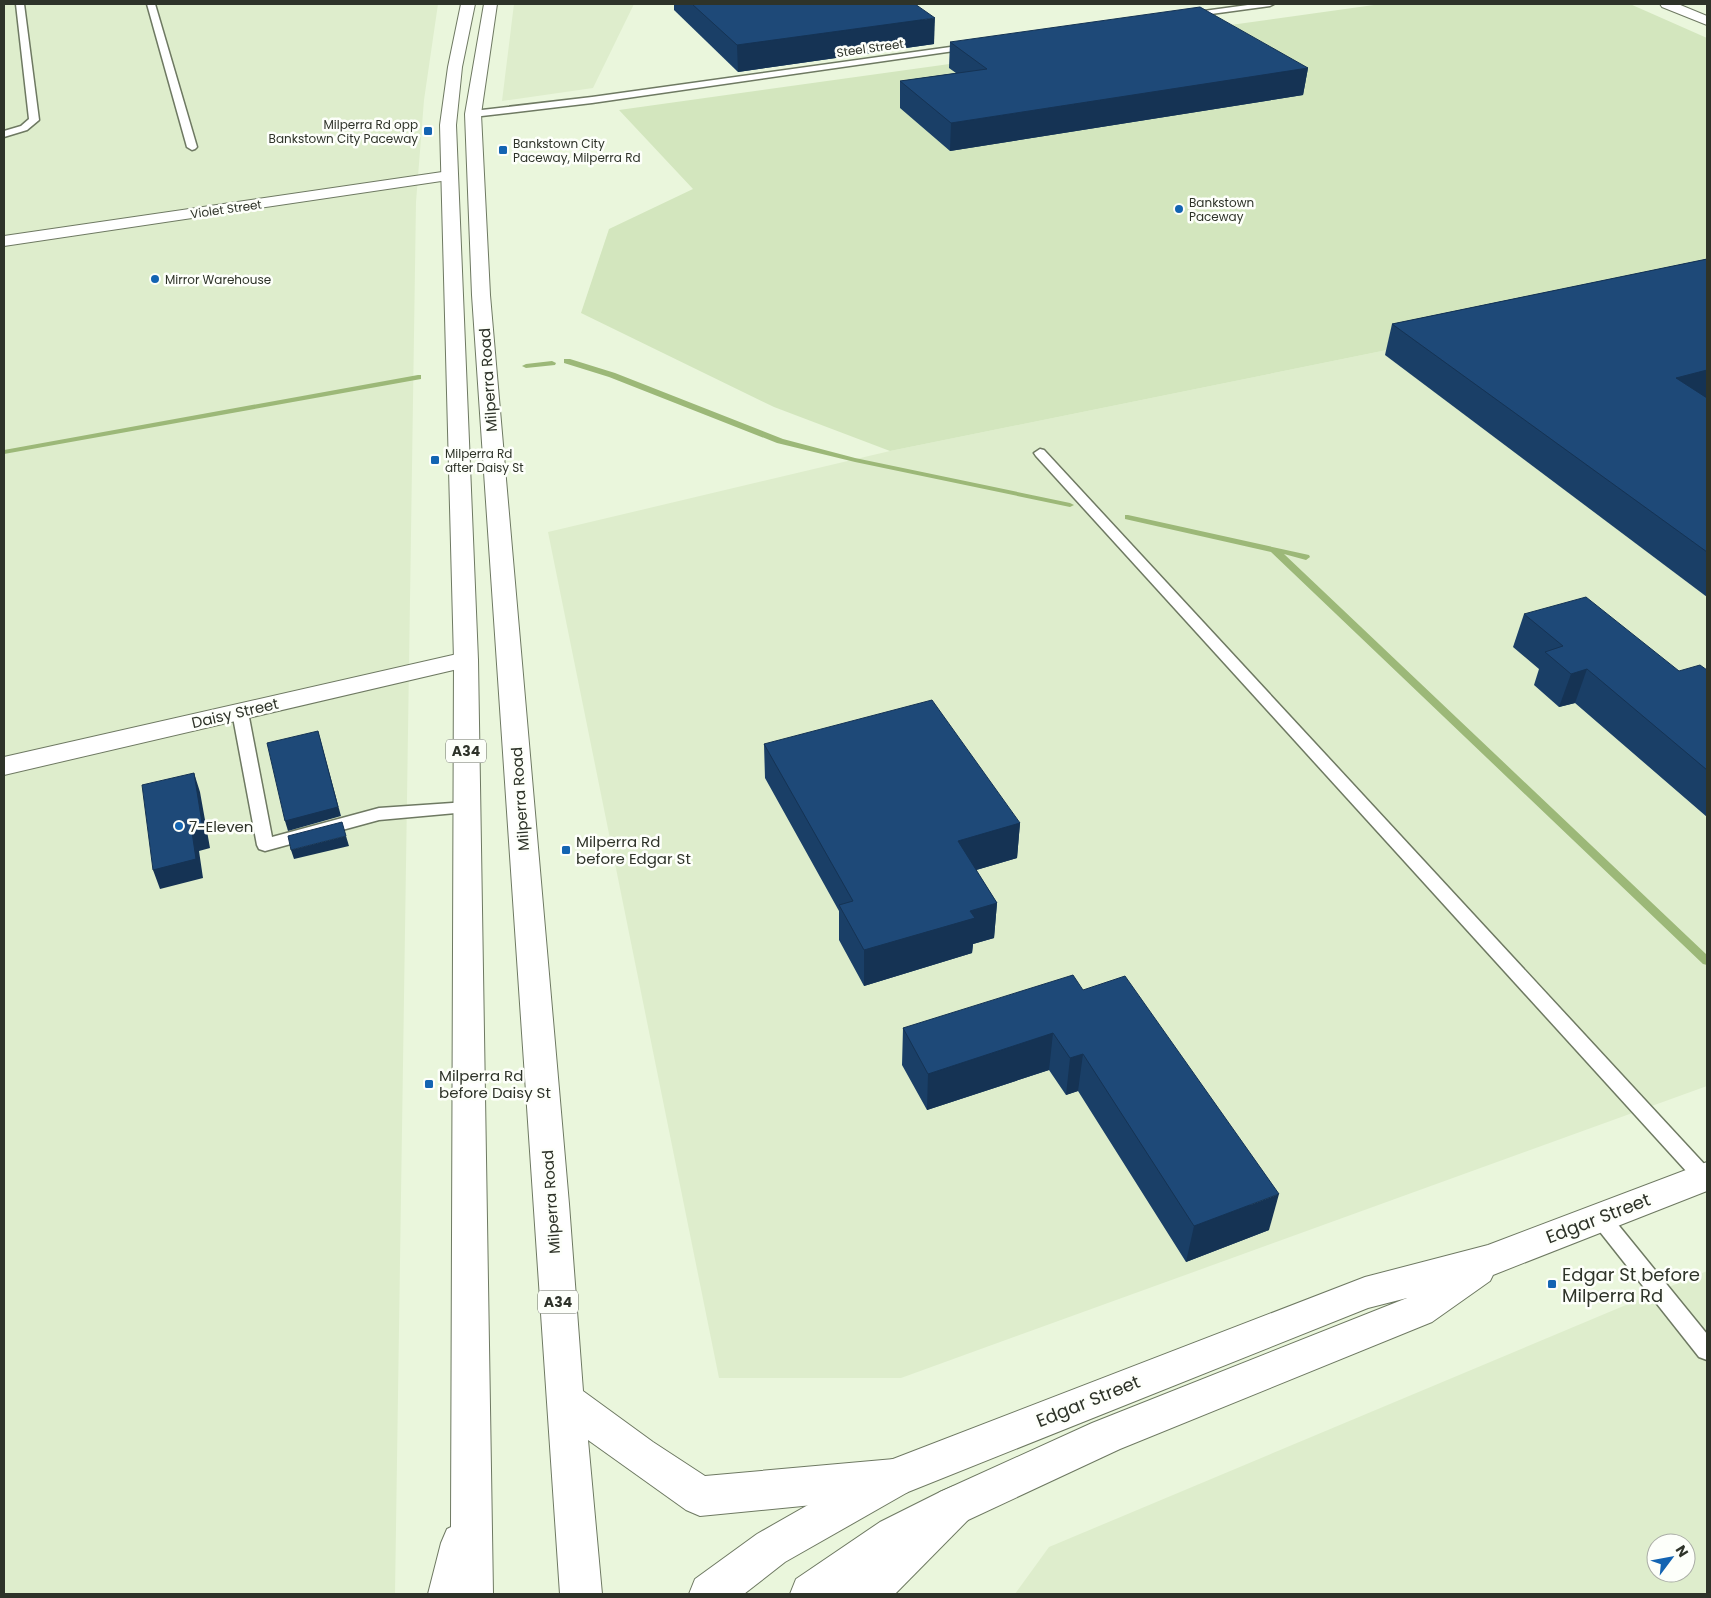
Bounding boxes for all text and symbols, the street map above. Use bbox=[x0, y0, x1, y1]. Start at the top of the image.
street label: Steel Street bbox=[835, 35, 905, 61]
place label: Milperra Rd opp Bankstown City Paceway bbox=[269, 116, 418, 147]
marker: Milperra Rd opp Bankstown City Paceway bbox=[422, 125, 434, 137]
place label: Bankstown City Paceway, Milperra Rd bbox=[513, 135, 641, 166]
marker: Bankstown City Paceway, Milperra Rd bbox=[497, 144, 509, 156]
place label: Bankstown Paceway bbox=[1189, 194, 1254, 225]
street label: Violet Street bbox=[189, 196, 263, 222]
marker: Bankstown Paceway bbox=[1173, 203, 1185, 215]
place label: Mirror Warehouse bbox=[165, 271, 271, 288]
marker: Mirror Warehouse bbox=[149, 273, 161, 285]
street label: Milperra Road bbox=[474, 327, 502, 433]
place label: Milperra Rd after Daisy St bbox=[445, 445, 524, 476]
marker: Milperra Rd after Daisy St bbox=[429, 454, 441, 466]
street label: Daisy Street bbox=[189, 693, 281, 733]
road number: A34 bbox=[446, 739, 486, 762]
street label: Milperra Road bbox=[506, 746, 534, 852]
place label: 7-Eleven bbox=[189, 816, 253, 837]
marker: 7-Eleven bbox=[173, 820, 185, 832]
place label: Milperra Rd before Edgar St bbox=[576, 831, 691, 869]
marker: Milperra Rd before Edgar St bbox=[560, 844, 572, 856]
place label: Milperra Rd before Daisy St bbox=[439, 1065, 551, 1103]
marker: Milperra Rd before Daisy St bbox=[423, 1078, 435, 1090]
street label: Milperra Road bbox=[537, 1149, 565, 1255]
street label: Edgar Street bbox=[1542, 1187, 1654, 1249]
place label: Edgar St before Milperra Rd bbox=[1562, 1262, 1700, 1308]
marker: Edgar St before Milperra Rd bbox=[1546, 1278, 1558, 1290]
road number: A34 bbox=[538, 1290, 578, 1314]
street label: Edgar Street bbox=[1032, 1369, 1144, 1433]
north arrow bbox=[1646, 1533, 1696, 1583]
text: N bbox=[1671, 1541, 1693, 1561]

